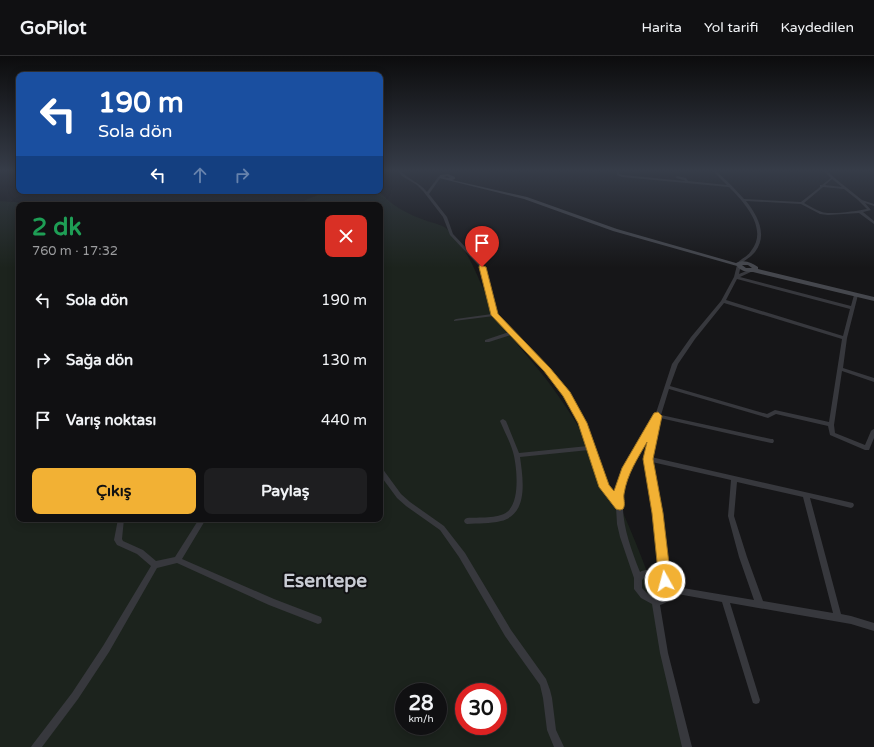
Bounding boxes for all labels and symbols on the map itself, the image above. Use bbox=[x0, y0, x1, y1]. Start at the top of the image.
pin bbox=[465, 226, 499, 267]
position arrow bbox=[644, 560, 686, 602]
district label: Esentepe bbox=[283, 570, 367, 593]
speed limit sign: 30 bbox=[455, 683, 507, 735]

